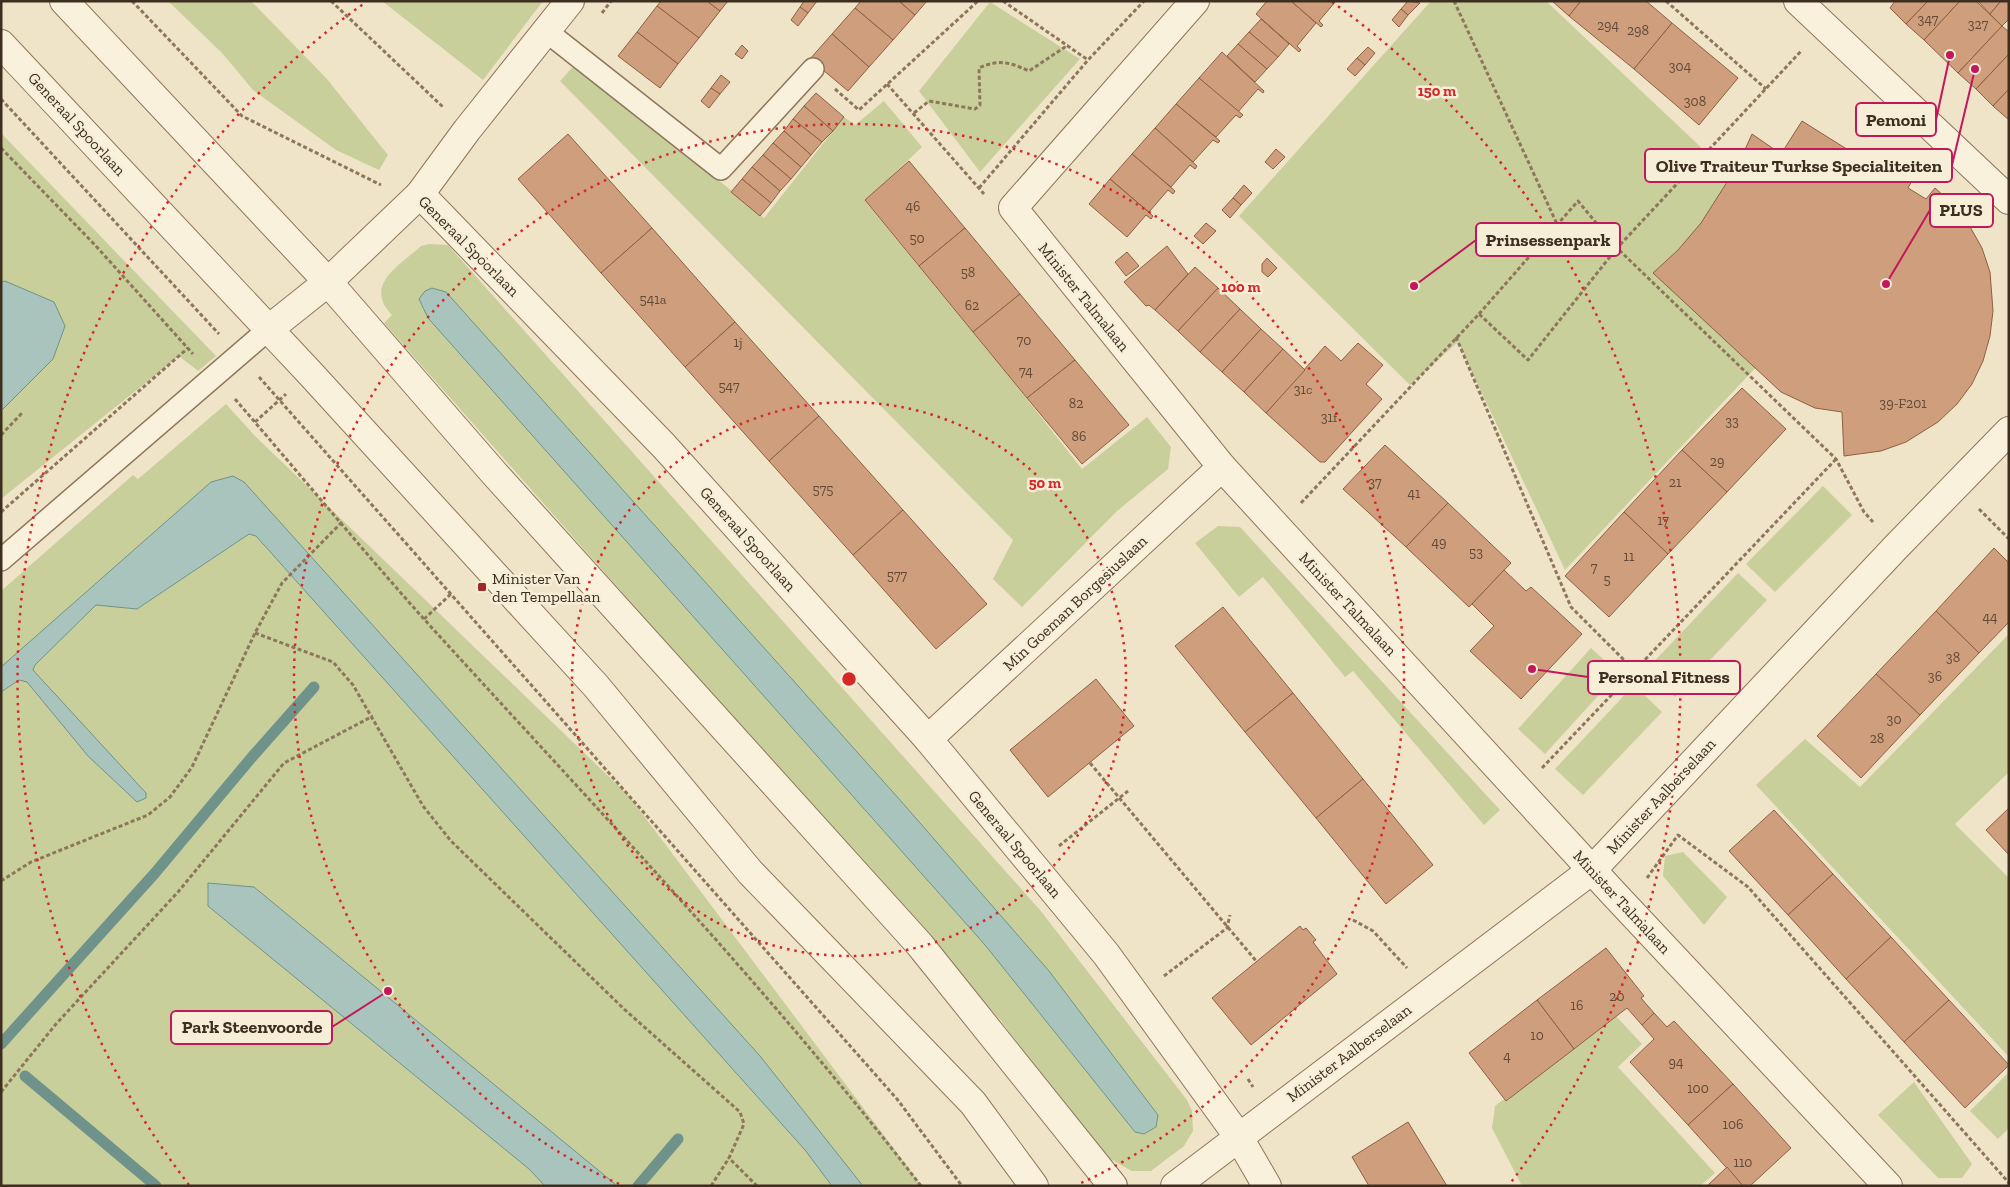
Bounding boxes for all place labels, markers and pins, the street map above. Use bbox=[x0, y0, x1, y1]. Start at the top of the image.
callout: Pemoni bbox=[1856, 103, 1936, 136]
callout: Olive Traiteur Turkse Specialiteiten bbox=[1645, 149, 1952, 182]
callout: PLUS bbox=[1930, 194, 1993, 227]
callout: Prinsessenpark bbox=[1476, 223, 1620, 256]
place label: Minister Van den Tempellaan bbox=[492, 569, 601, 606]
marker: Minister Van den Tempellaan bbox=[476, 581, 488, 593]
callout: Personal Fitness bbox=[1588, 661, 1740, 694]
centre of rings bbox=[840, 670, 858, 688]
callout: Park Steenvoorde bbox=[171, 1011, 332, 1044]

